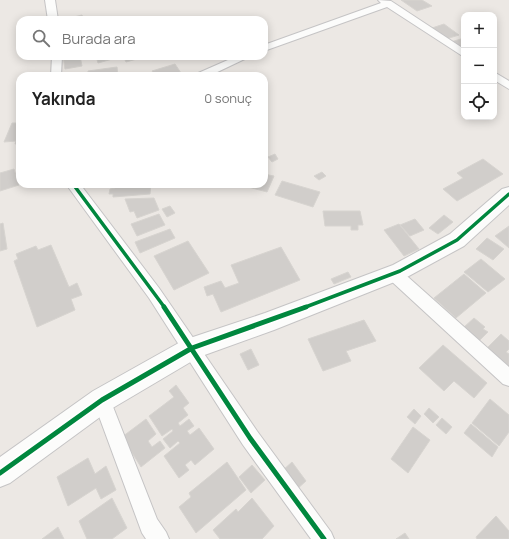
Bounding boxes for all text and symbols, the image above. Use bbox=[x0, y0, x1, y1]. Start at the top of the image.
map controls bbox=[461, 12, 497, 120]
button: + bbox=[461, 12, 497, 48]
search box bbox=[16, 16, 268, 60]
icon: search bbox=[30, 27, 52, 49]
text: Burada ara bbox=[62, 28, 136, 49]
button: − bbox=[461, 48, 497, 84]
button: locate bbox=[461, 84, 497, 120]
text: Yakında bbox=[32, 87, 96, 110]
text: 0 sonuç bbox=[204, 89, 252, 107]

